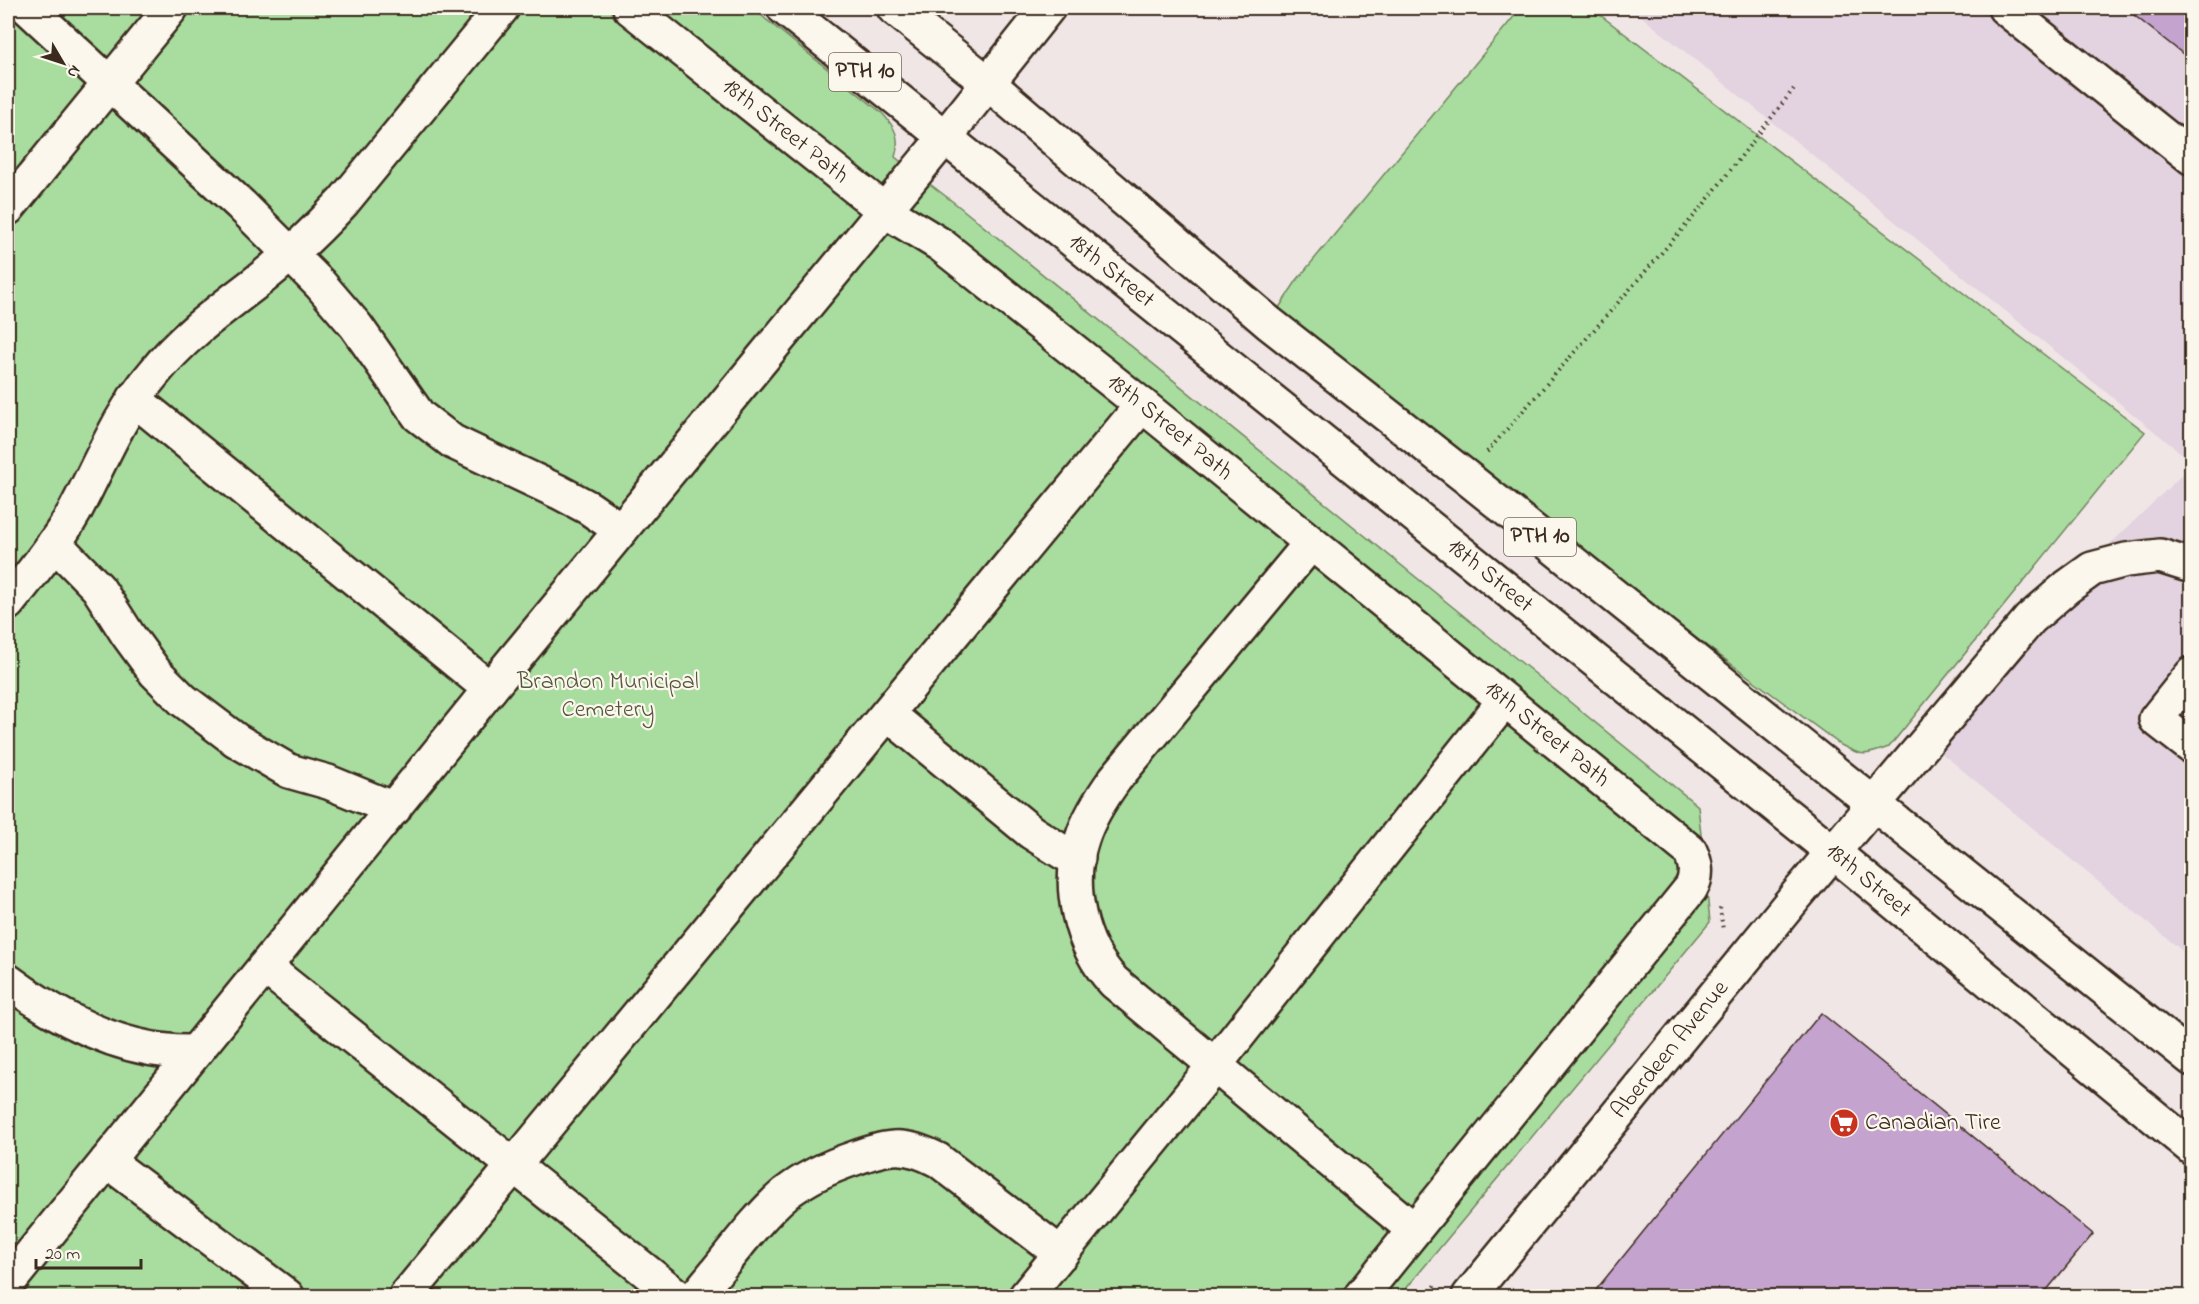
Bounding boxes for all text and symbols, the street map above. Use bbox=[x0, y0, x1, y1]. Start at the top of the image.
north arrow bbox=[33, 33, 93, 93]
road number: PTH 10 bbox=[829, 53, 901, 91]
text: N bbox=[60, 59, 86, 83]
street label: 18th Street Path bbox=[714, 70, 856, 193]
street label: 18th Street bbox=[1060, 225, 1162, 317]
street label: 18th Street Path bbox=[1099, 366, 1240, 490]
road number: PTH 10 bbox=[1504, 518, 1576, 556]
street label: 18th Street bbox=[1439, 530, 1541, 622]
park label: Brandon Municipal Cemetery bbox=[516, 665, 699, 729]
street label: 18th Street Path bbox=[1476, 672, 1617, 796]
street label: 18th Street bbox=[1818, 835, 1919, 927]
street label: Aberdeen Avenue bbox=[1603, 973, 1738, 1127]
place label: Canadian Tire bbox=[1865, 1106, 2001, 1141]
supermarket icon: Canadian Tire bbox=[1828, 1107, 1860, 1139]
scale bar bbox=[36, 1232, 141, 1270]
text: 20 m bbox=[45, 1242, 80, 1268]

